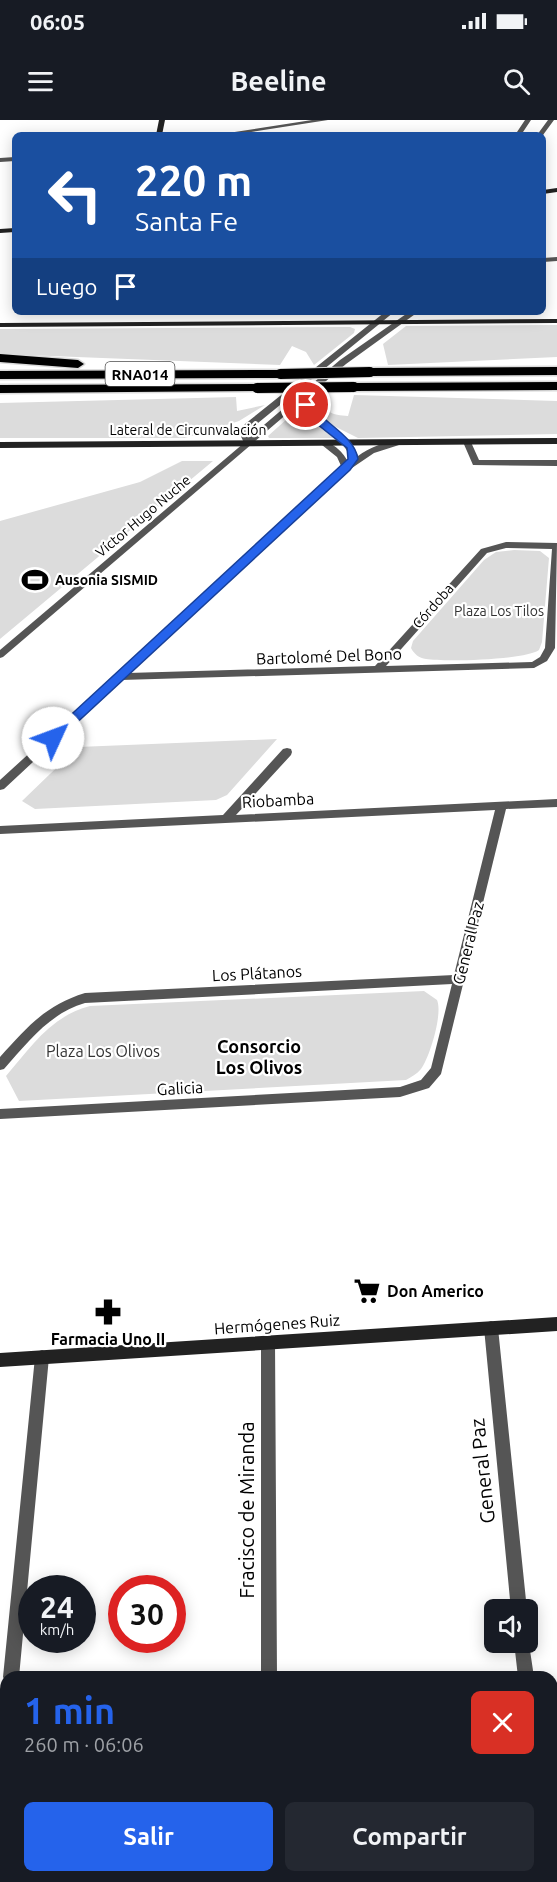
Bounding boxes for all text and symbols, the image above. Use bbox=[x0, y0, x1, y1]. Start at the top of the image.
text: 06:05 bbox=[30, 9, 85, 34]
icon: menu bbox=[24, 65, 57, 98]
icon: search bbox=[500, 65, 533, 98]
text: Beeline bbox=[230, 66, 327, 96]
icon: left bbox=[36, 156, 114, 234]
text: 220 m bbox=[135, 157, 252, 204]
text: Santa Fe bbox=[135, 206, 238, 236]
icon: arrive bbox=[109, 270, 142, 303]
text: Luego bbox=[36, 274, 97, 299]
road number: RNA014 bbox=[106, 362, 174, 386]
pin bbox=[280, 379, 331, 430]
icon: arrive bbox=[289, 388, 322, 421]
street label: Lateral de Circunvalación bbox=[110, 422, 266, 438]
street label: Víctor Hugo Nuche bbox=[92, 472, 194, 560]
sports icon: Ausonia SISMID bbox=[20, 565, 50, 595]
place label: Ausonia SISMID bbox=[55, 572, 158, 588]
street label: Córdoba bbox=[409, 580, 457, 632]
park label: Plaza Los Tilos bbox=[454, 603, 544, 619]
street label: Bartolomé Del Bono bbox=[256, 644, 402, 668]
position arrow bbox=[21, 706, 85, 770]
street label: Riobamba bbox=[241, 789, 315, 811]
street label: General Paz bbox=[449, 900, 487, 986]
street label: Los Plátanos bbox=[212, 962, 302, 984]
district label: Consorcio Los Olivos bbox=[216, 1036, 302, 1077]
park label: Plaza Los Olivos bbox=[46, 1042, 160, 1060]
street label: Galicia bbox=[156, 1078, 204, 1098]
supermarket icon: Don Americo bbox=[352, 1276, 382, 1306]
place label: Don Americo bbox=[387, 1282, 484, 1300]
pharmacy icon: Farmacia Uno II bbox=[93, 1297, 123, 1327]
street label: Hermógenes Ruiz bbox=[213, 1311, 341, 1337]
place label: Farmacia Uno II bbox=[51, 1330, 165, 1348]
street label: General Paz bbox=[465, 1417, 499, 1525]
street label: Fracisco de Miranda bbox=[235, 1421, 258, 1599]
speed limit sign: 30 bbox=[108, 1575, 186, 1653]
text: 24 bbox=[40, 1590, 74, 1624]
map controls bbox=[484, 1599, 538, 1653]
button: sound bbox=[484, 1599, 538, 1653]
text: km/h bbox=[40, 1621, 74, 1638]
text: 1 min bbox=[24, 1690, 115, 1731]
button: close bbox=[471, 1691, 534, 1754]
text: 260 m · 06:06 bbox=[24, 1733, 144, 1756]
button: Salir bbox=[24, 1802, 273, 1871]
button: Compartir bbox=[285, 1802, 534, 1871]

